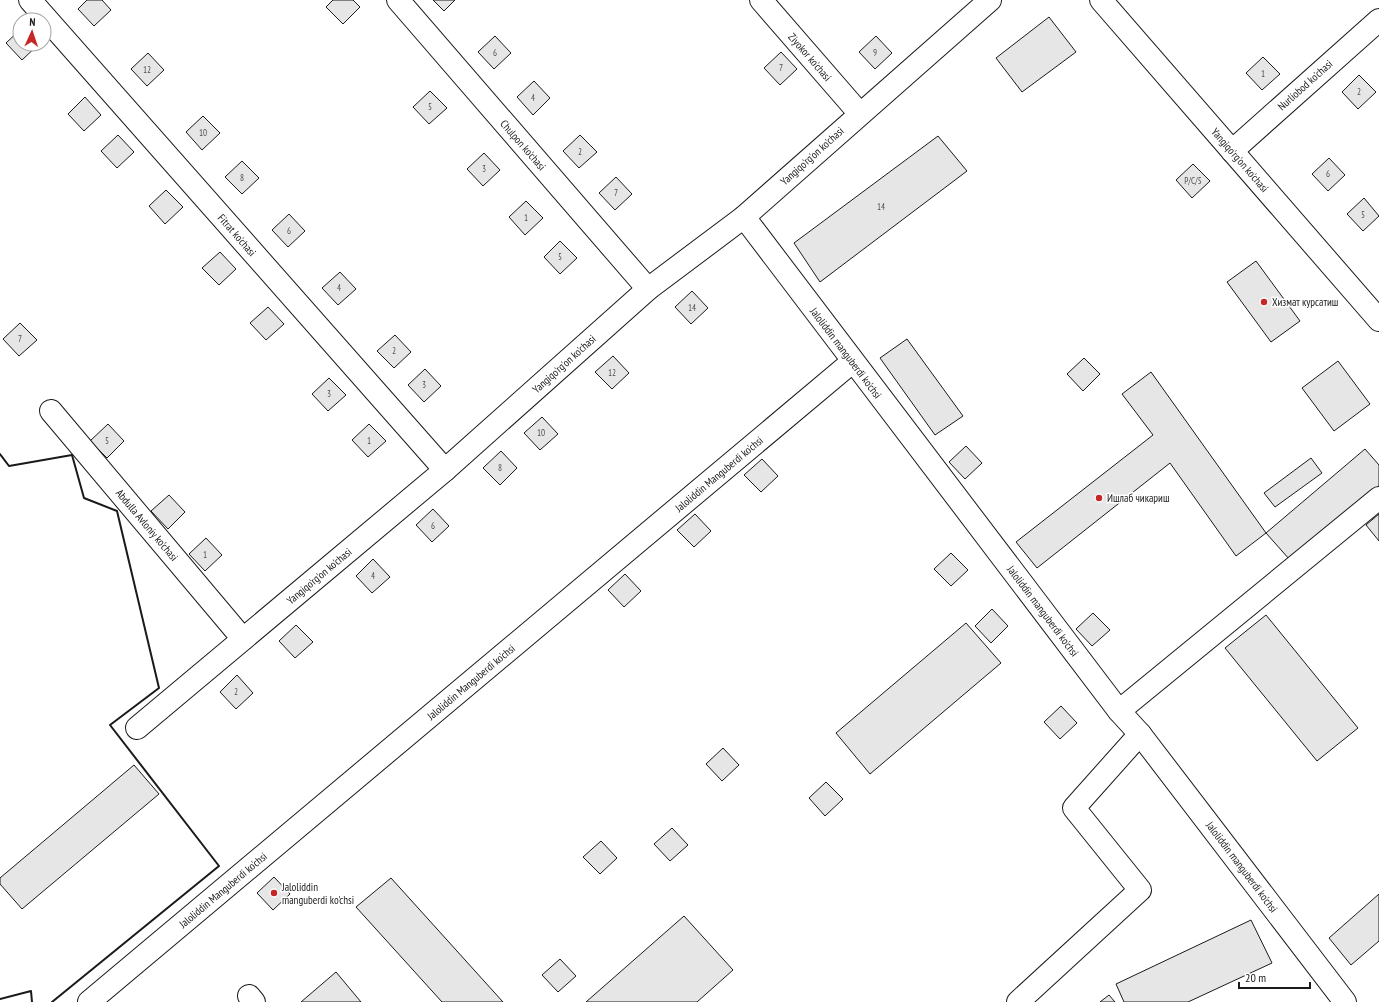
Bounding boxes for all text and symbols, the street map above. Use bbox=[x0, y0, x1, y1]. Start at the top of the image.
north arrow bbox=[12, 12, 52, 52]
text: N bbox=[29, 15, 36, 29]
street label: Ziyokor ko'chasi bbox=[785, 30, 835, 84]
house number: 6 bbox=[493, 47, 497, 58]
house number: 9 bbox=[873, 47, 877, 58]
street label: Nurliobod ko'chasi bbox=[1275, 57, 1335, 113]
house number: 7 bbox=[779, 62, 783, 73]
house number: 12 bbox=[143, 64, 151, 75]
house number: 1 bbox=[1261, 68, 1265, 79]
house number: 2 bbox=[1357, 86, 1361, 97]
house number: 4 bbox=[531, 92, 535, 103]
house number: 5 bbox=[428, 101, 432, 112]
street label: Chulpon ko'chasi bbox=[497, 117, 549, 173]
street label: Yangiqo'rg'on ko'chasi bbox=[777, 124, 847, 188]
street label: Yangiqo'rg'on ko'chasi bbox=[1208, 125, 1272, 195]
house number: 10 bbox=[199, 127, 207, 138]
house number: 2 bbox=[578, 146, 582, 157]
house number: 3 bbox=[482, 163, 486, 174]
house number: 6 bbox=[1326, 168, 1330, 179]
house number: 8 bbox=[240, 172, 244, 183]
house number: P/C/5 bbox=[1184, 175, 1202, 186]
house number: 7 bbox=[614, 187, 618, 198]
house number: 14 bbox=[877, 201, 885, 212]
house number: 5 bbox=[1361, 209, 1365, 220]
street label: Fitrat ko'chasi bbox=[215, 211, 259, 259]
house number: 1 bbox=[524, 212, 528, 223]
house number: 6 bbox=[287, 225, 291, 236]
house number: 5 bbox=[558, 251, 562, 262]
house number: 4 bbox=[337, 282, 341, 293]
place label: Хизмат курсатиш bbox=[1272, 295, 1338, 309]
marker: Хизмат курсатиш bbox=[1259, 297, 1269, 307]
house number: 14 bbox=[688, 302, 696, 313]
street label: Jaloliddin manguberdi ko'chsi bbox=[807, 304, 885, 401]
street label: Yangiqo'rg'on ko'chasi bbox=[529, 332, 599, 396]
house number: 7 bbox=[18, 333, 22, 344]
house number: 2 bbox=[392, 345, 396, 356]
house number: 12 bbox=[608, 367, 616, 378]
house number: 3 bbox=[422, 379, 426, 390]
house number: 3 bbox=[327, 388, 331, 399]
house number: 10 bbox=[537, 427, 545, 438]
street label: Jaloliddin Manguberdi ko'chsi bbox=[671, 433, 766, 515]
house number: 5 bbox=[105, 435, 109, 446]
house number: 1 bbox=[367, 435, 371, 446]
house number: 8 bbox=[498, 462, 502, 473]
street label: Abdulla Avloniy ko'chasi bbox=[113, 486, 181, 564]
place label: Ишлаб чикариш bbox=[1107, 491, 1169, 505]
marker: Ишлаб чикариш bbox=[1094, 493, 1104, 503]
house number: 6 bbox=[431, 520, 435, 531]
street label: Yangiqo'rg'on ko'chasi bbox=[284, 545, 354, 607]
house number: 1 bbox=[203, 549, 207, 560]
street label: Jaloliddin manguberdi ko'chsi bbox=[1004, 562, 1082, 659]
house number: 4 bbox=[371, 570, 375, 581]
street label: Jaloliddin Manguberdi ko'chsi bbox=[423, 641, 518, 723]
house number: 2 bbox=[234, 686, 238, 697]
street label: Jaloliddin manguberdi ko'chsi bbox=[1203, 818, 1281, 915]
street label: Jaloliddin Manguberdi ko'chsi bbox=[175, 849, 270, 931]
place label: Jaloliddin manguberdi ko'chsi bbox=[281, 880, 354, 907]
marker: Jaloliddin manguberdi ko'chsi bbox=[269, 888, 279, 898]
scale bar bbox=[1239, 964, 1310, 990]
text: 20 m bbox=[1245, 970, 1266, 985]

